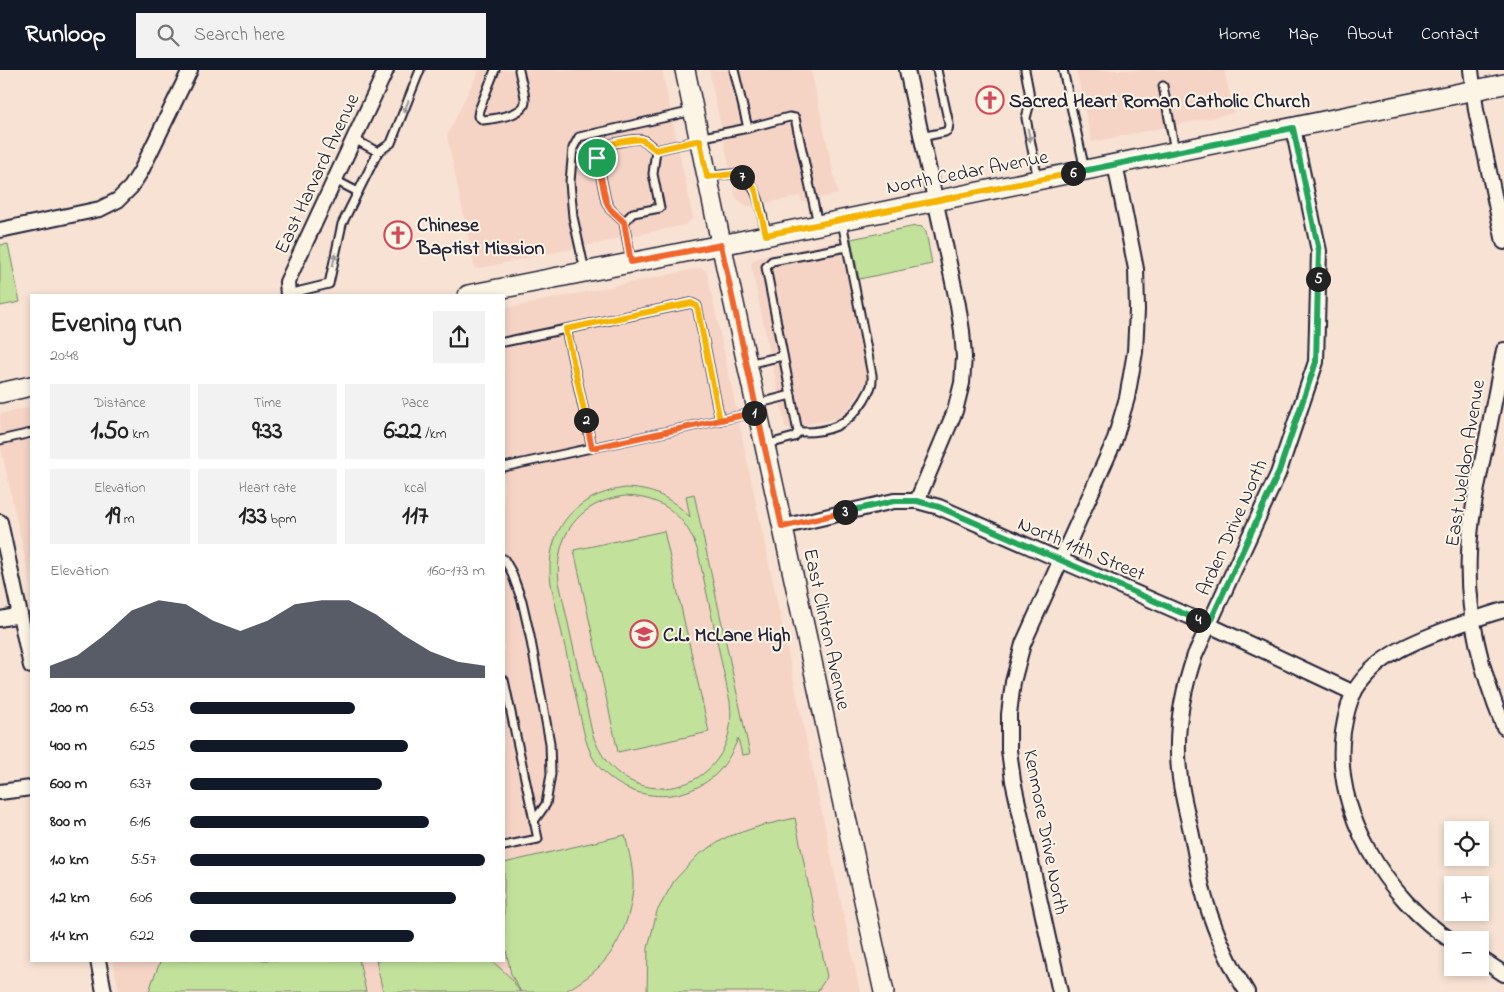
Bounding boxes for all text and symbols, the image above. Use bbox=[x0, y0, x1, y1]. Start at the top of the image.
search box bbox=[136, 13, 486, 58]
text: Runloop bbox=[25, 18, 106, 53]
icon: search bbox=[154, 21, 182, 49]
text: Search here bbox=[194, 22, 285, 49]
text: Home bbox=[1219, 22, 1260, 48]
text: Map bbox=[1288, 22, 1319, 48]
text: About bbox=[1347, 22, 1393, 48]
text: Contact bbox=[1421, 22, 1479, 48]
church icon: Sacred Heart Roman Catholic Church bbox=[975, 85, 1005, 115]
place label: Sacred Heart Roman Catholic Church bbox=[1009, 88, 1310, 117]
street label: East Harvard Avenue bbox=[268, 89, 368, 259]
one-way arrow bbox=[402, 100, 410, 115]
one-way arrow bbox=[1025, 127, 1033, 142]
pin bbox=[576, 137, 618, 179]
icon: arrive bbox=[583, 144, 611, 172]
street label: North Cedar Avenue bbox=[884, 144, 1051, 203]
pin: 6 bbox=[1060, 160, 1086, 186]
text: 6 bbox=[1070, 163, 1077, 184]
pin: 7 bbox=[730, 164, 754, 190]
text: 7 bbox=[740, 167, 745, 188]
place label: Chinese Baptist Mission bbox=[416, 212, 544, 264]
church icon: Chinese Baptist Mission bbox=[383, 220, 413, 250]
one-way arrow bbox=[330, 253, 338, 268]
pin: 5 bbox=[1306, 266, 1330, 292]
text: 5 bbox=[1314, 269, 1323, 290]
text: Evening run bbox=[50, 304, 182, 345]
button: share bbox=[433, 311, 485, 363]
text: 20:48 bbox=[50, 344, 79, 368]
street label: East Weldon Avenue bbox=[1439, 378, 1494, 549]
text: Distance bbox=[94, 393, 146, 414]
text: Time bbox=[254, 393, 281, 414]
text: Pace bbox=[402, 393, 429, 414]
pin: 1 bbox=[742, 400, 766, 426]
text: 1 bbox=[752, 403, 757, 424]
pin: 2 bbox=[574, 408, 598, 432]
text: 2 bbox=[583, 410, 590, 431]
text: 1.50 bbox=[91, 414, 129, 450]
text: 9:33 bbox=[252, 414, 283, 450]
text: 6:22 bbox=[384, 414, 422, 450]
text: km bbox=[129, 424, 149, 445]
text: /km bbox=[422, 424, 447, 445]
street label: Arden Drive North bbox=[1190, 455, 1276, 601]
text: Elevation bbox=[94, 478, 146, 499]
text: Heart rate bbox=[239, 478, 296, 499]
text: kcal bbox=[404, 478, 426, 499]
text: 19 bbox=[105, 499, 120, 535]
text: 133 bbox=[239, 499, 267, 535]
text: 117 bbox=[402, 499, 428, 535]
pin: 3 bbox=[832, 500, 858, 524]
text: 3 bbox=[843, 502, 848, 523]
text: m bbox=[120, 509, 135, 530]
text: bpm bbox=[267, 509, 296, 530]
street label: North 11th Street bbox=[1013, 510, 1149, 590]
street label: East Clinton Avenue bbox=[794, 546, 857, 713]
text: Elevation bbox=[50, 559, 109, 583]
text: 160–173 m bbox=[427, 559, 485, 583]
pin: 4 bbox=[1186, 608, 1210, 632]
text: 4 bbox=[1196, 610, 1201, 631]
school or university icon: C.L. McLane High bbox=[629, 619, 659, 649]
place label: C.L. McLane High bbox=[663, 622, 791, 652]
text: 200 m bbox=[50, 696, 88, 720]
text: 6:53 bbox=[130, 696, 154, 720]
text: 400 m bbox=[50, 734, 87, 758]
text: 6:25 bbox=[130, 734, 156, 758]
street label: Kenmore Drive North bbox=[1014, 747, 1075, 918]
text: 600 m bbox=[50, 772, 87, 796]
text: 6:37 bbox=[130, 772, 152, 796]
text: 800 m bbox=[50, 810, 86, 834]
text: 6:16 bbox=[130, 810, 151, 834]
map controls bbox=[1444, 821, 1489, 976]
button: locate bbox=[1444, 821, 1489, 866]
text: 1.0 km bbox=[50, 848, 89, 872]
text: 5:57 bbox=[130, 848, 156, 872]
button: + bbox=[1444, 876, 1489, 921]
text: 1.2 km bbox=[50, 886, 90, 910]
text: 6:06 bbox=[130, 886, 152, 910]
text: 1.4 km bbox=[50, 924, 88, 948]
text: 6:22 bbox=[130, 924, 154, 948]
button: − bbox=[1444, 931, 1489, 976]

